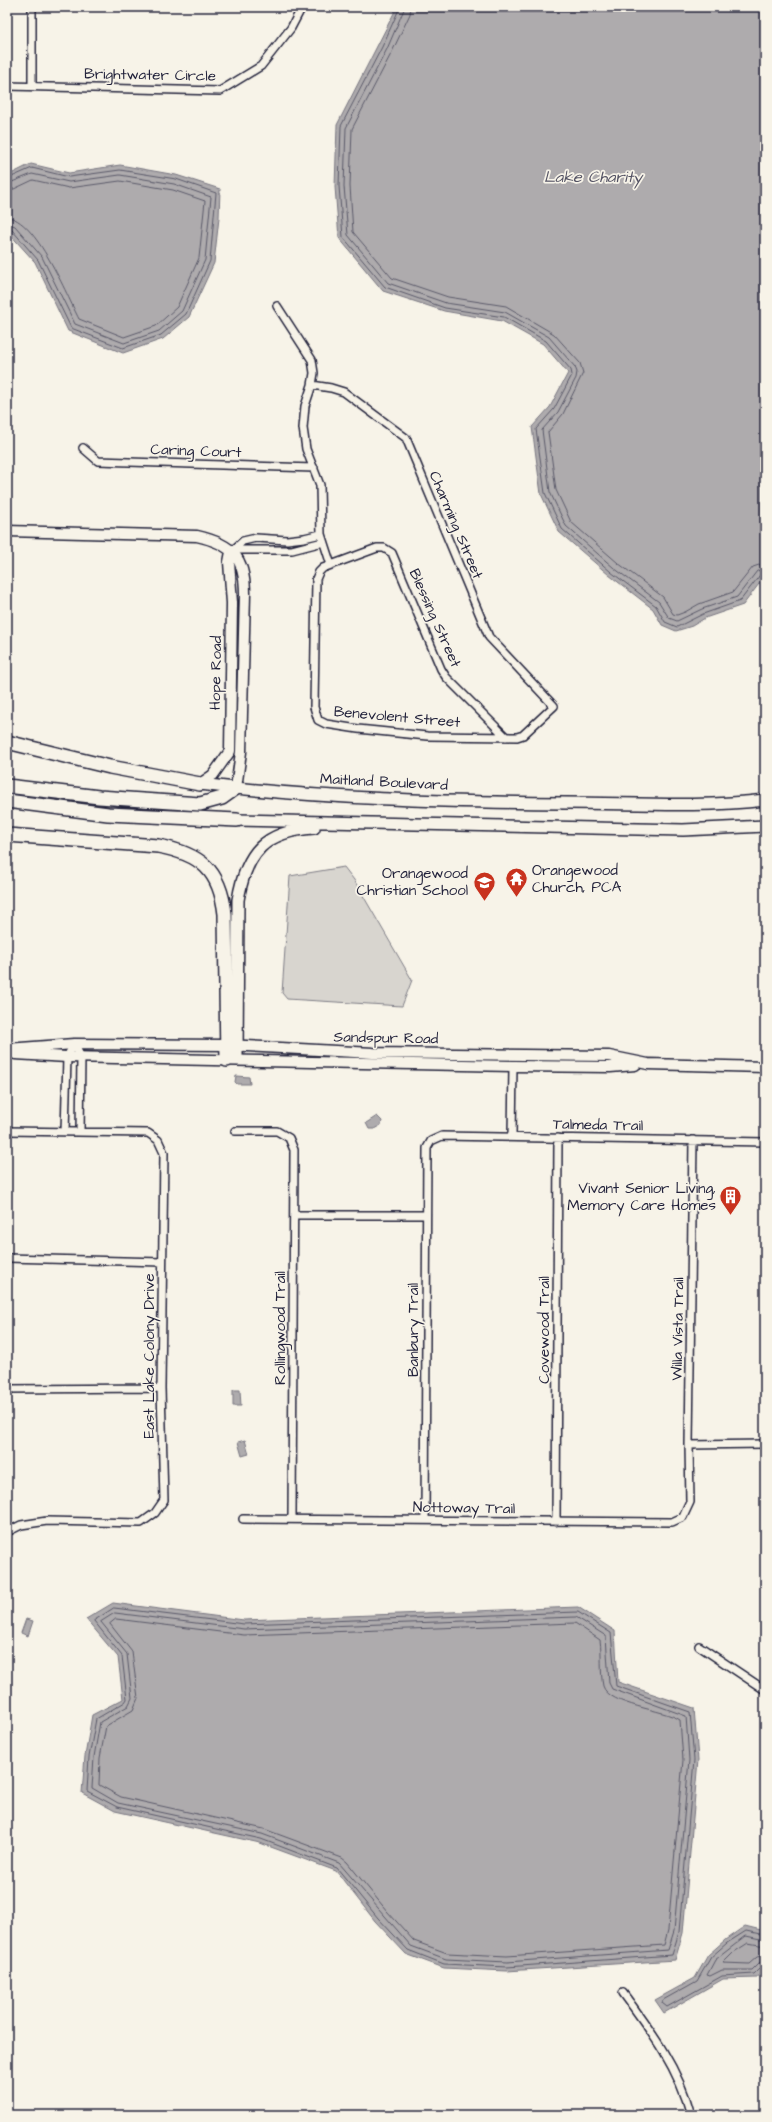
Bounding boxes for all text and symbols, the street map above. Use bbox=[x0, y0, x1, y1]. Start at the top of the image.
street label: Brightwater Circle bbox=[84, 63, 216, 88]
water label: Lake Charity bbox=[544, 166, 644, 189]
street label: Caring Court bbox=[150, 439, 242, 464]
street label: Charming Street bbox=[423, 468, 488, 583]
street label: Blessing Street bbox=[403, 565, 466, 671]
street label: Hope Road bbox=[205, 635, 227, 710]
street label: Benevolent Street bbox=[333, 701, 461, 733]
street label: Maitland Boulevard bbox=[319, 768, 449, 796]
place label: Orangewood Church, PCA bbox=[532, 860, 622, 898]
place label: Orangewood Christian School bbox=[357, 863, 468, 901]
temple icon: Orangewood Church, PCA bbox=[504, 866, 530, 899]
school or university icon: Orangewood Christian School bbox=[471, 869, 497, 902]
street label: Sandspur Road bbox=[333, 1027, 439, 1049]
street label: Talmeda Trail bbox=[553, 1114, 643, 1136]
place label: Vivant Senior Living, Memory Care Homes bbox=[567, 1178, 716, 1217]
building icon: Vivant Senior Living, Memory Care Homes bbox=[718, 1184, 744, 1217]
street label: Rollingwood Trail bbox=[270, 1271, 292, 1385]
street label: East Lake Colony Drive bbox=[139, 1273, 161, 1439]
street label: Covewood Trail bbox=[534, 1276, 555, 1384]
street label: Willa Vista Trail bbox=[667, 1277, 689, 1381]
street label: Banbury Trail bbox=[403, 1283, 425, 1377]
street label: Nottoway Trail bbox=[413, 1497, 515, 1520]

